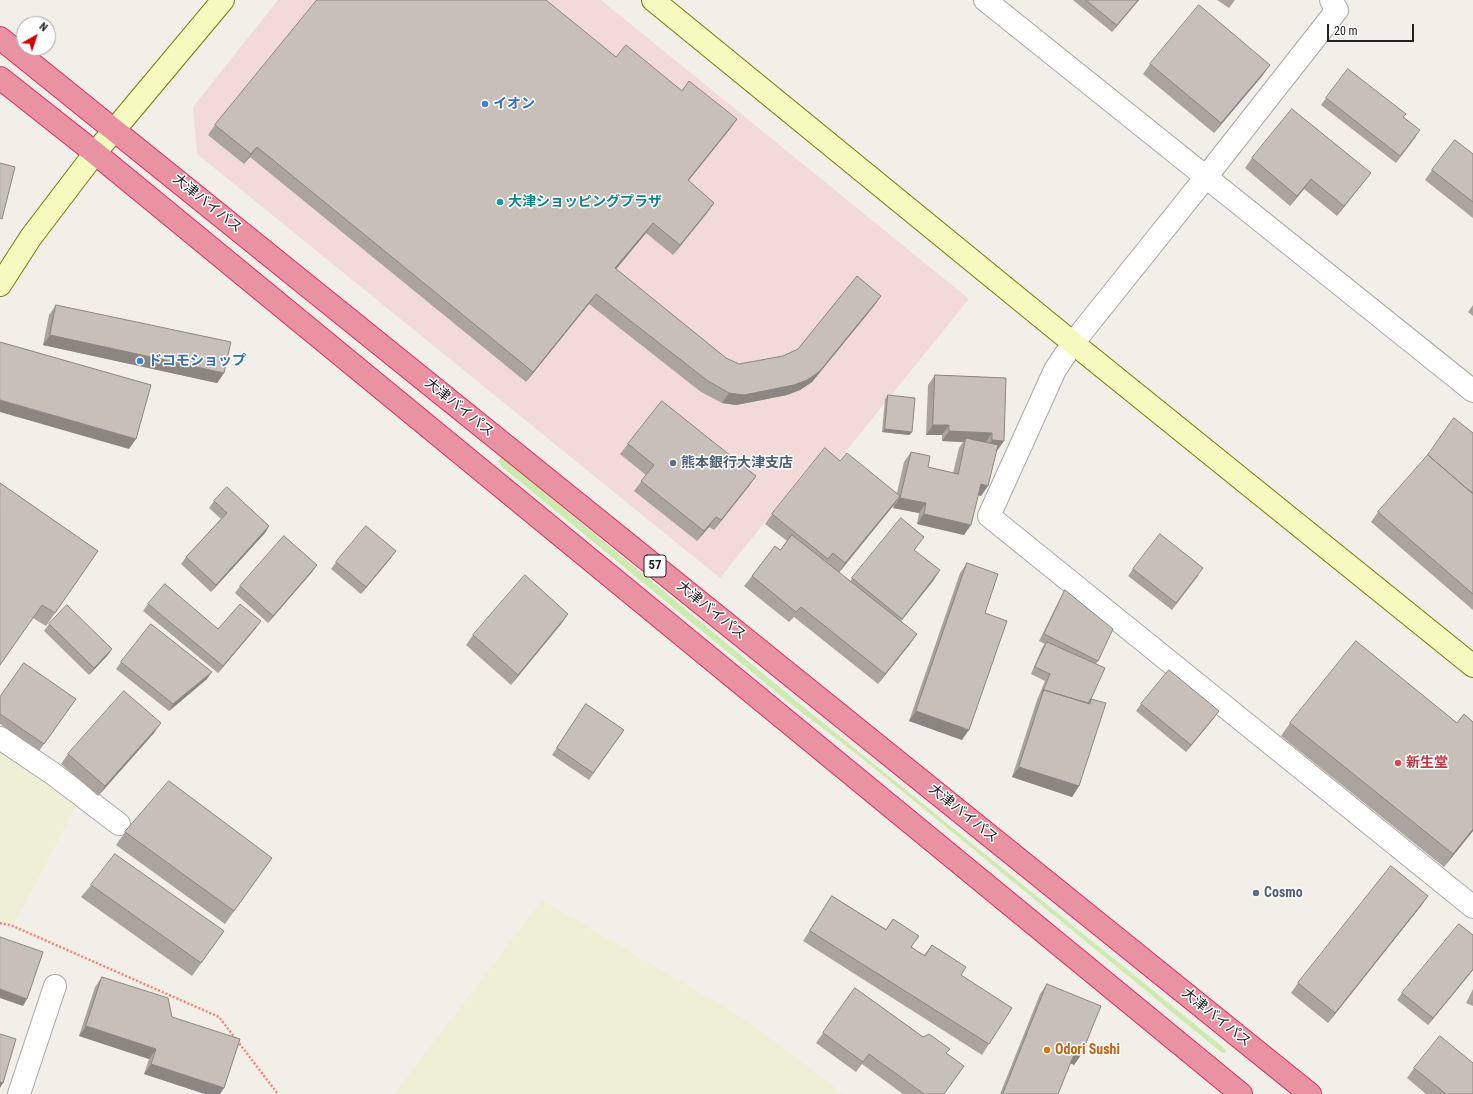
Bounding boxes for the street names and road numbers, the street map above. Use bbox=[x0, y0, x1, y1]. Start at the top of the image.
street label: 大津バイパス bbox=[169, 171, 245, 237]
street label: 大津バイパス bbox=[421, 375, 497, 441]
road number: 57 bbox=[644, 555, 666, 577]
street label: 大津バイパス bbox=[673, 578, 749, 644]
street label: 大津バイパス bbox=[925, 781, 1001, 847]
street label: 大津バイパス bbox=[1178, 985, 1254, 1051]

